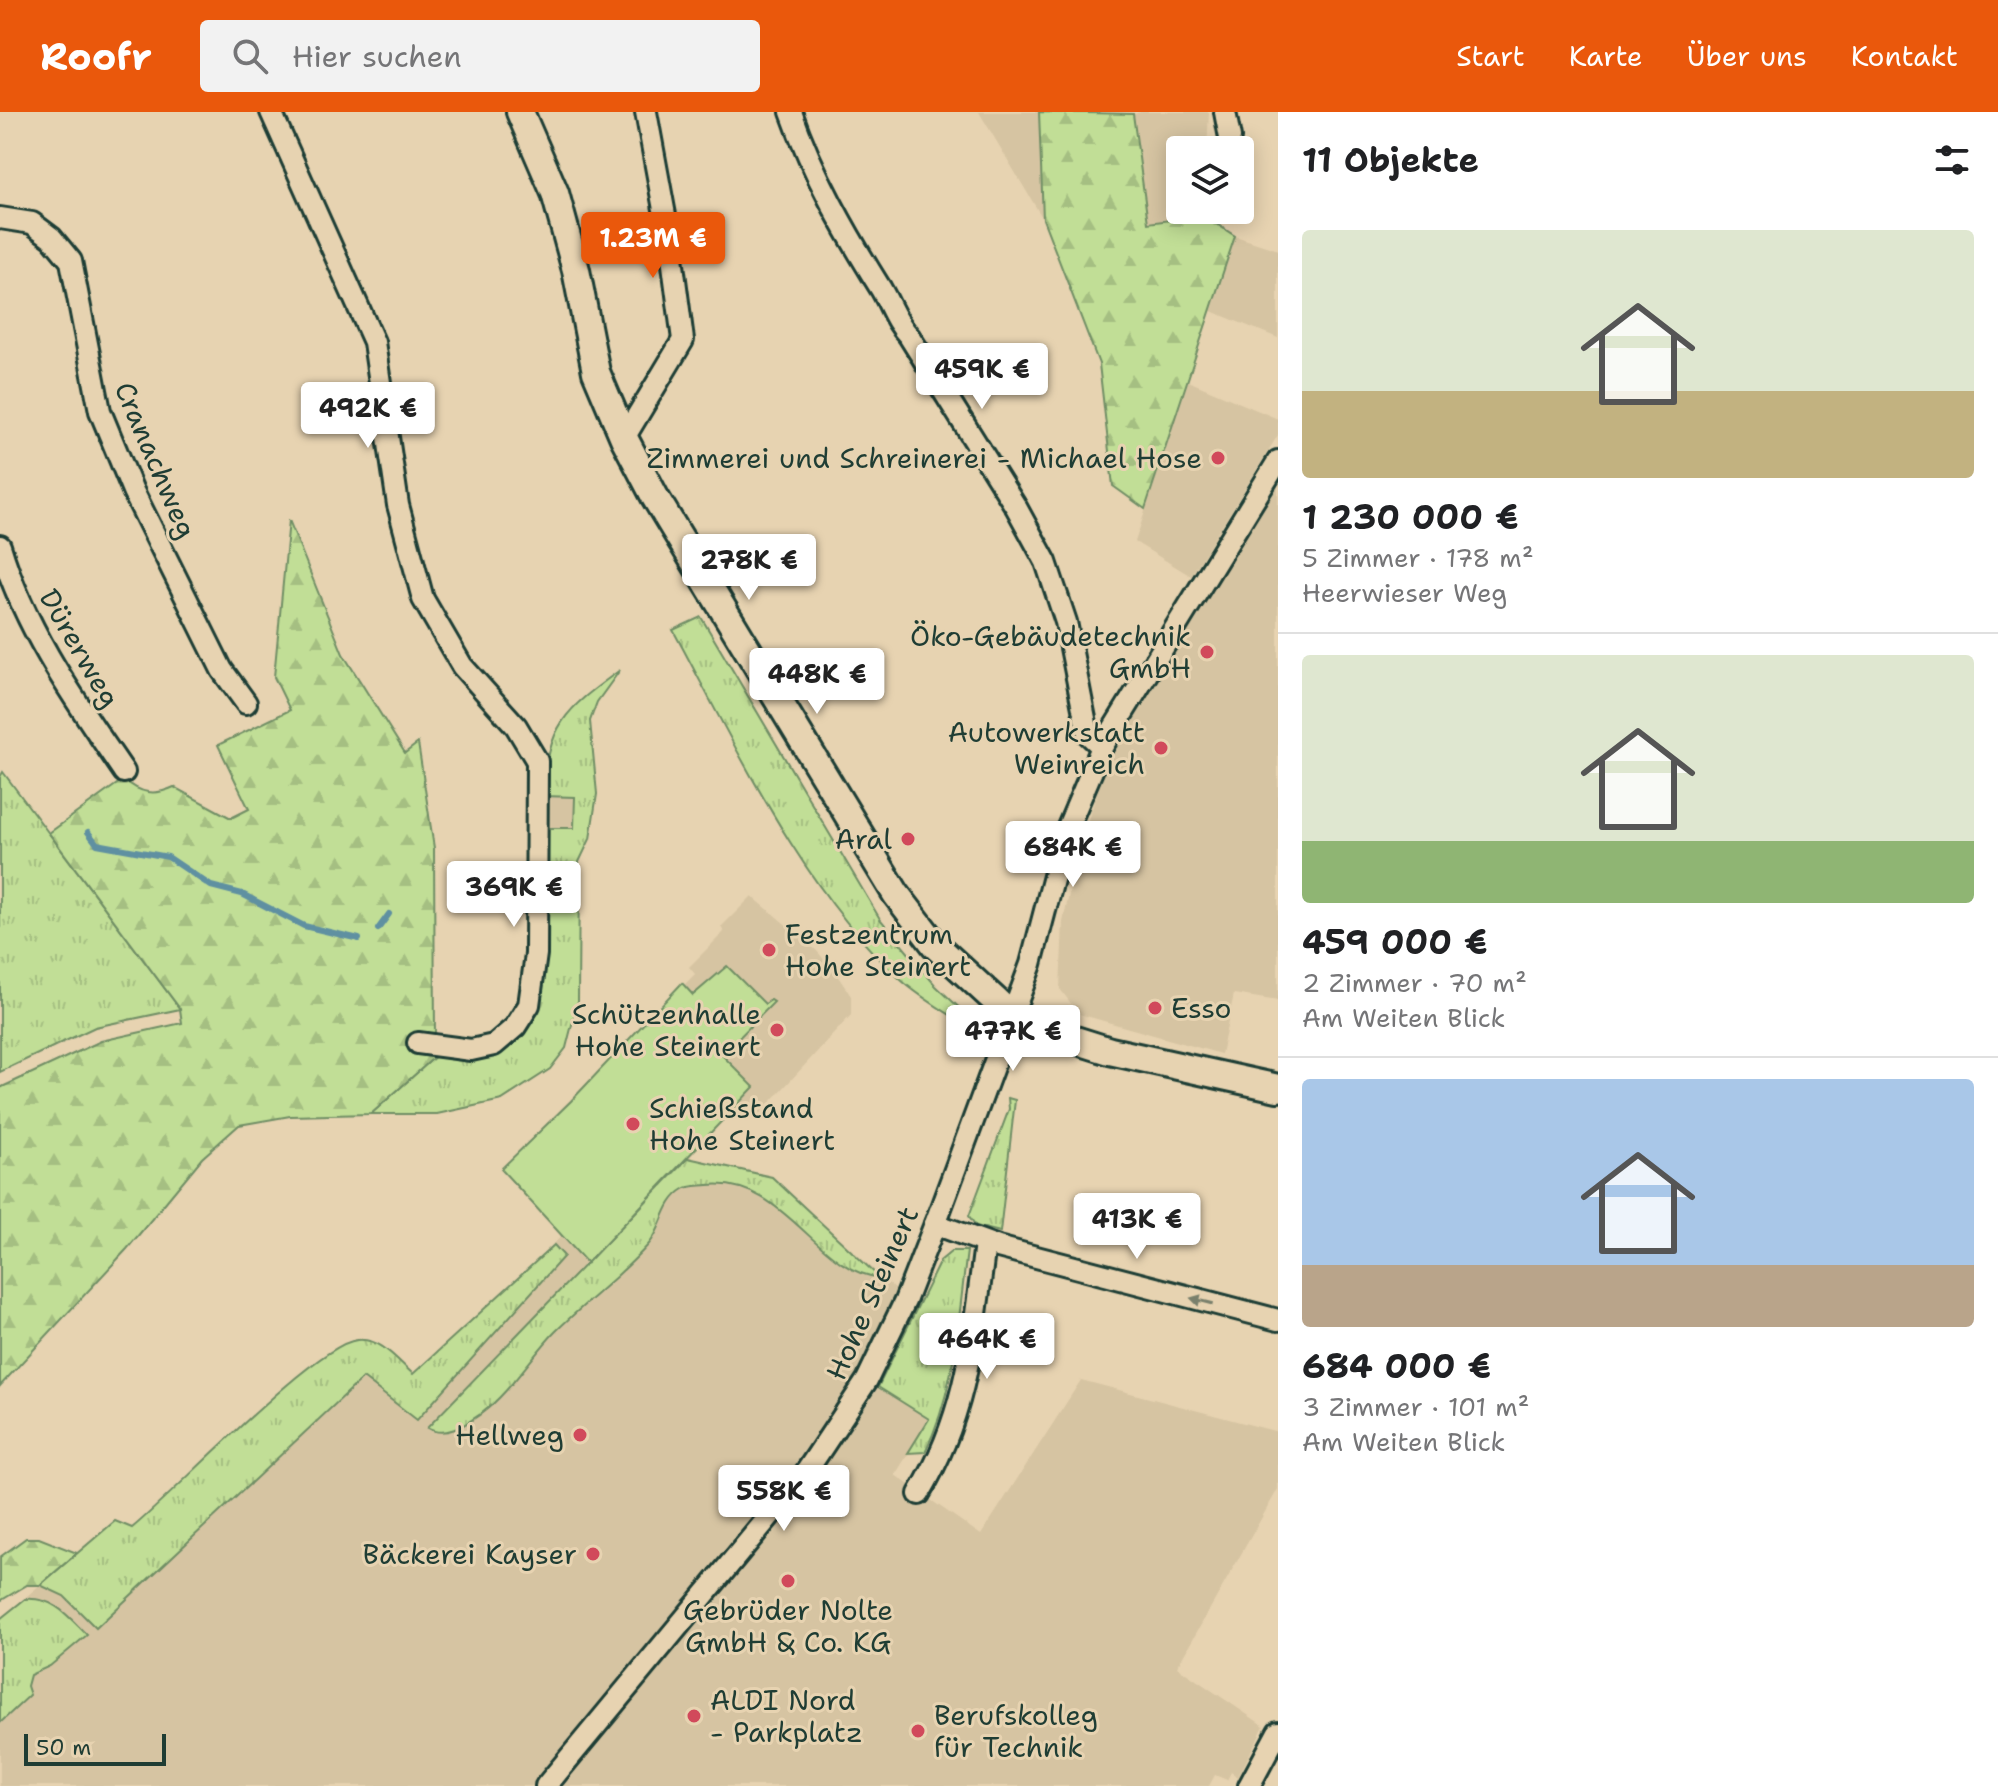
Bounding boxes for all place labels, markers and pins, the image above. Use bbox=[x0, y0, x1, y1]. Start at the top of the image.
pin: 1.23M € bbox=[579, 212, 727, 280]
pin: 459K € bbox=[917, 343, 1047, 411]
pin: 492K € bbox=[303, 382, 433, 450]
place label: Zimmerei und Schreinerei - Michael Hose bbox=[647, 439, 1202, 477]
marker: Zimmerei und Schreinerei - Michael Hose bbox=[1209, 449, 1227, 467]
pin: 278K € bbox=[684, 534, 814, 602]
place label: Öko-Gebäudetechnik GmbH bbox=[910, 617, 1191, 687]
marker: Öko-Gebäudetechnik GmbH bbox=[1198, 643, 1216, 661]
pin: 448K € bbox=[752, 648, 882, 716]
place label: Autowerkstatt Weinreich bbox=[948, 713, 1145, 783]
marker: Autowerkstatt Weinreich bbox=[1152, 739, 1170, 757]
place label: Aral bbox=[835, 820, 893, 858]
pin: 684K € bbox=[1008, 821, 1138, 889]
marker: Aral bbox=[899, 830, 917, 848]
pin: 369K € bbox=[449, 861, 579, 929]
place label: Festzentrum Hohe Steinert bbox=[785, 915, 971, 985]
marker: Festzentrum Hohe Steinert bbox=[760, 941, 778, 959]
place label: Esso bbox=[1171, 989, 1232, 1027]
place label: Schützenhalle Hohe Steinert bbox=[572, 995, 761, 1065]
marker: Esso bbox=[1146, 999, 1164, 1017]
pin: 477K € bbox=[948, 1005, 1078, 1073]
marker: Schützenhalle Hohe Steinert bbox=[768, 1021, 786, 1039]
place label: Schießstand Hohe Steinert bbox=[649, 1089, 835, 1159]
marker: Schießstand Hohe Steinert bbox=[624, 1115, 642, 1133]
pin: 413K € bbox=[1072, 1193, 1202, 1261]
pin: 464K € bbox=[922, 1313, 1052, 1381]
place label: Hellweg bbox=[455, 1416, 564, 1454]
marker: Hellweg bbox=[571, 1426, 589, 1444]
pin: 558K € bbox=[719, 1465, 849, 1533]
place label: Bäckerei Kayser bbox=[363, 1535, 577, 1573]
marker: Bäckerei Kayser bbox=[584, 1545, 602, 1563]
marker: Gebrüder Nolte GmbH & Co. KG bbox=[779, 1572, 797, 1590]
place label: Gebrüder Nolte GmbH & Co. KG bbox=[683, 1591, 893, 1661]
place label: ALDI Nord - Parkplatz bbox=[710, 1681, 863, 1751]
place label: Berufskolleg für Technik bbox=[934, 1696, 1098, 1766]
marker: ALDI Nord - Parkplatz bbox=[685, 1707, 703, 1725]
marker: Berufskolleg für Technik bbox=[909, 1722, 927, 1740]

